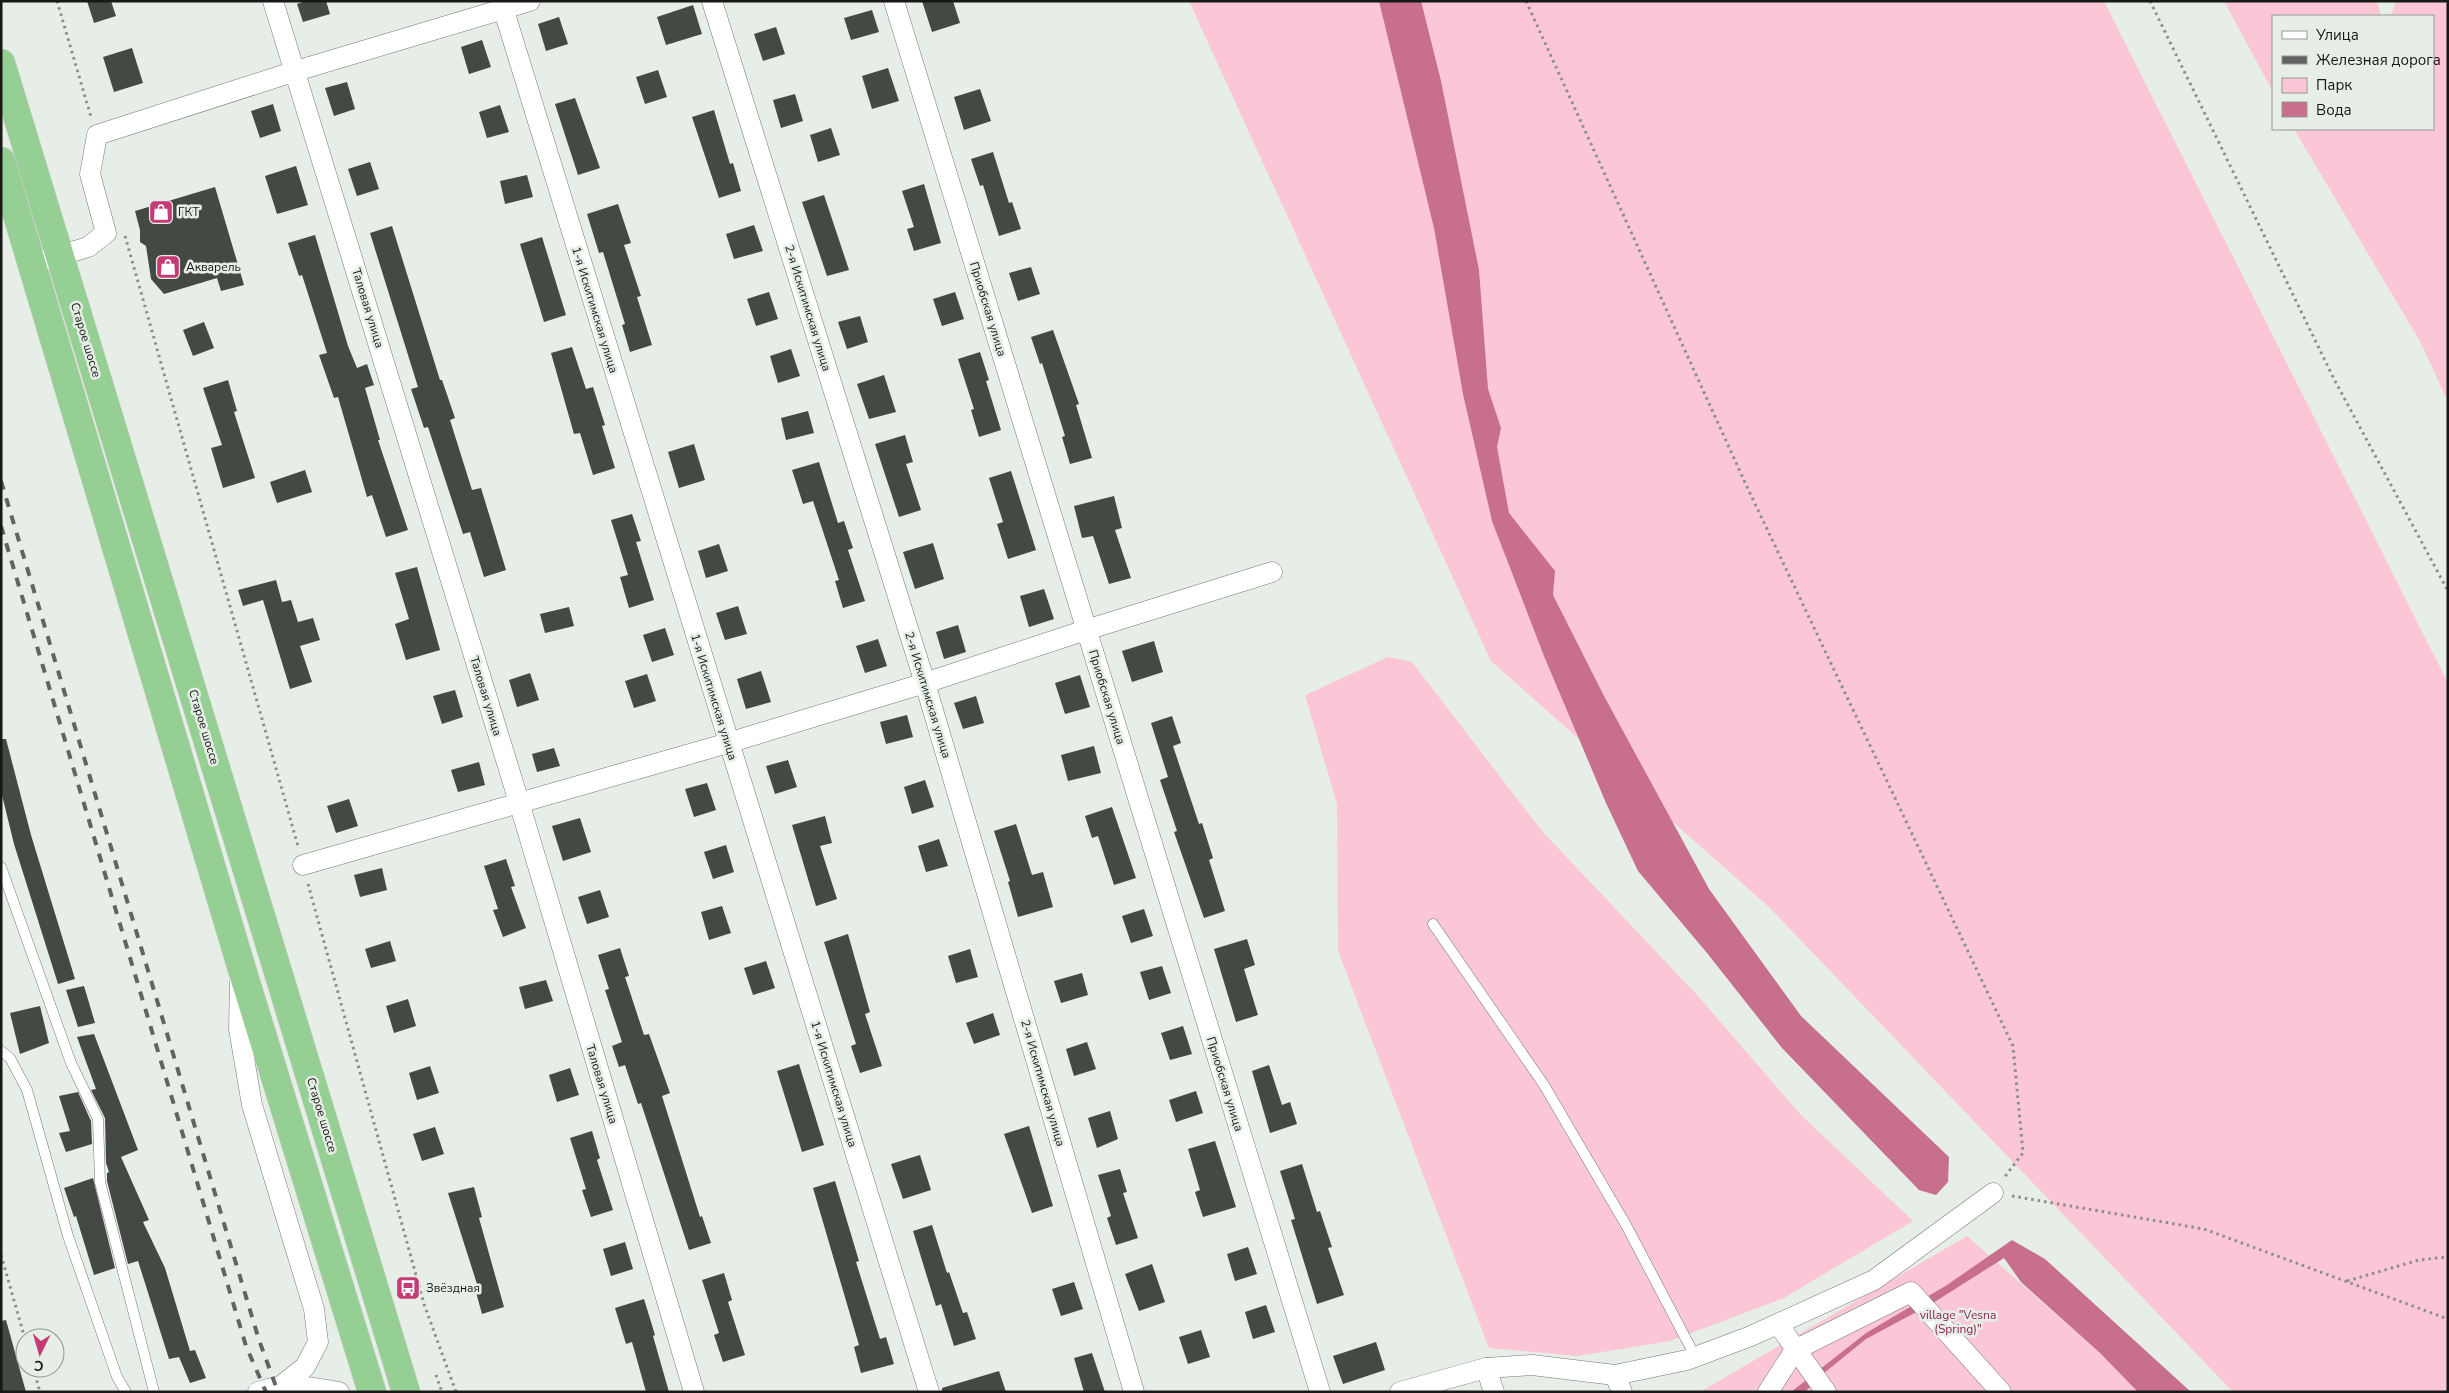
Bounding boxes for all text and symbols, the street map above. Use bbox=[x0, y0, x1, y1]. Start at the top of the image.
legend bbox=[2272, 15, 2434, 130]
text: Улица bbox=[2315, 25, 2359, 45]
text: Железная дорога bbox=[2316, 50, 2441, 70]
text: Парк bbox=[2316, 75, 2352, 95]
text: Вода bbox=[2316, 100, 2352, 120]
shop icon: ГКТ bbox=[148, 199, 174, 225]
place label: ГКТ bbox=[178, 204, 200, 220]
street label: 2-я Искитимская улица bbox=[781, 243, 835, 373]
street label: 1-я Искитимская улица bbox=[568, 245, 622, 375]
shop icon: Акварель bbox=[155, 254, 181, 280]
place label: Акварель bbox=[186, 259, 241, 275]
street label: Приобская улица bbox=[966, 260, 1010, 358]
street label: Таловая улица bbox=[348, 266, 388, 350]
street label: Старое шоссе bbox=[67, 301, 105, 379]
street label: 2-я Искитимская улица bbox=[901, 630, 955, 760]
street label: 1-я Искитимская улица bbox=[687, 632, 741, 762]
street label: Приобская улица bbox=[1085, 648, 1129, 746]
street label: Таловая улица bbox=[466, 654, 506, 738]
street label: Старое шоссе bbox=[185, 688, 223, 766]
street label: 2-я Искитимская улица bbox=[1017, 1018, 1069, 1148]
street label: 1-я Искитимская улица bbox=[807, 1019, 861, 1149]
street label: Приобская улица bbox=[1203, 1035, 1247, 1133]
street label: Таловая улица bbox=[582, 1042, 622, 1126]
street label: Старое шоссе bbox=[303, 1076, 341, 1154]
bus stop icon: Звёздная bbox=[395, 1275, 421, 1301]
place label: Звёздная bbox=[426, 1280, 480, 1296]
park label: village "Vesna (Spring)" bbox=[1920, 1307, 1996, 1337]
north arrow bbox=[15, 1328, 65, 1378]
text: С bbox=[33, 1356, 44, 1375]

